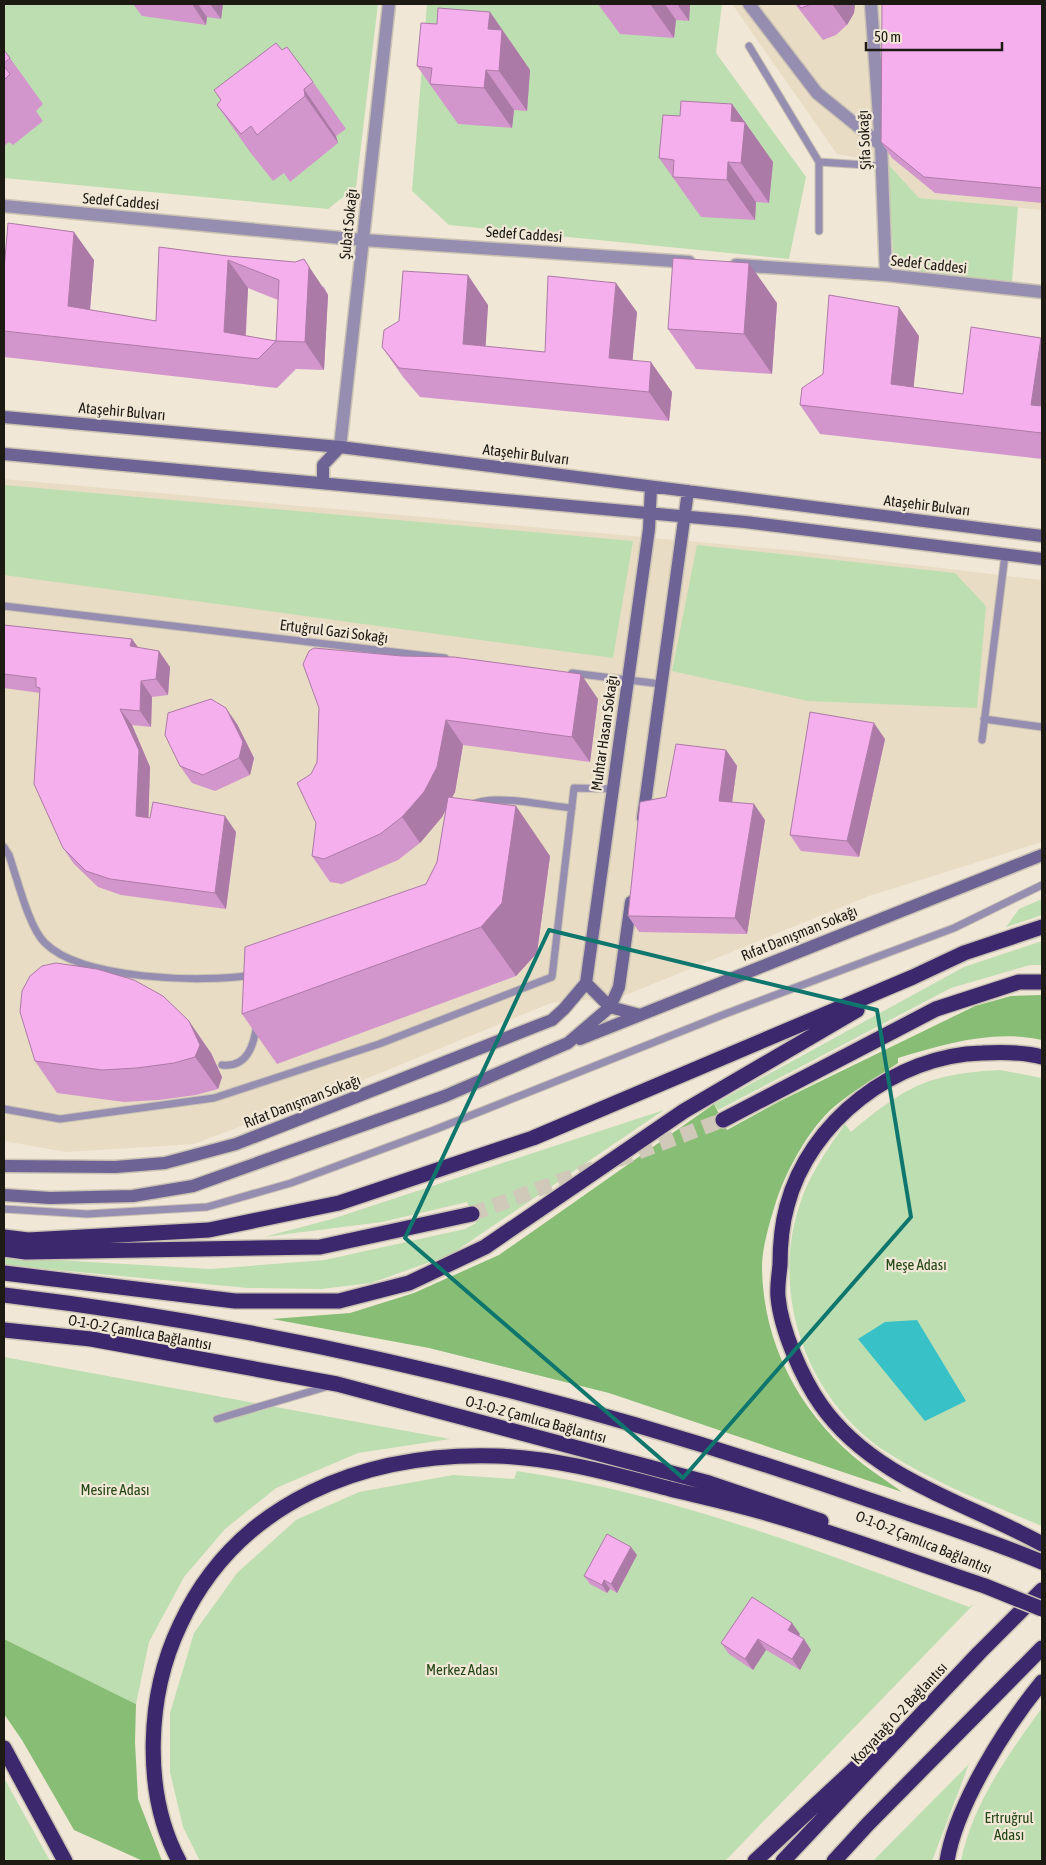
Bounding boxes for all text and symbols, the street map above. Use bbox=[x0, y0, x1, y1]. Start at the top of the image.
scale bar bbox=[866, 20, 1002, 52]
text: 50 m bbox=[874, 28, 901, 45]
street label: Şifa Sokağı bbox=[854, 110, 874, 170]
street label: Şubat Sokağı bbox=[336, 188, 360, 260]
street label: Sedef Caddesi bbox=[82, 189, 160, 213]
street label: Sedef Caddesi bbox=[485, 223, 563, 245]
street label: Sedef Caddesi bbox=[890, 252, 968, 276]
street label: Ataşehir Bulvarı bbox=[78, 399, 166, 423]
street label: Ataşehir Bulvarı bbox=[482, 440, 570, 468]
street label: Ataşehir Bulvarı bbox=[883, 491, 971, 519]
street label: Ertuğrul Gazi Sokağı bbox=[279, 616, 389, 646]
street label: Muhtar Hasan Sokağı bbox=[587, 674, 621, 792]
street label: Rıfat Danışman Sokağı bbox=[738, 902, 860, 964]
street label: Rıfat Danışman Sokağı bbox=[241, 1071, 363, 1131]
park label: Meşe Adası bbox=[885, 1256, 947, 1273]
street label: O-1-O-2 Çamlıca Bağlantısı bbox=[67, 1311, 213, 1353]
street label: O-1-O-2 Çamlıca Bağlantısı bbox=[464, 1392, 608, 1446]
park label: Mesire Adası bbox=[80, 1481, 150, 1498]
street label: O-1-O-2 Çamlıca Bağlantısı bbox=[853, 1507, 995, 1577]
street label: Kozyatağı O-2 Bağlantısı bbox=[848, 1659, 950, 1767]
park label: Merkez Adası bbox=[426, 1661, 498, 1678]
park label: Ertruğrul Adası bbox=[985, 1809, 1033, 1843]

